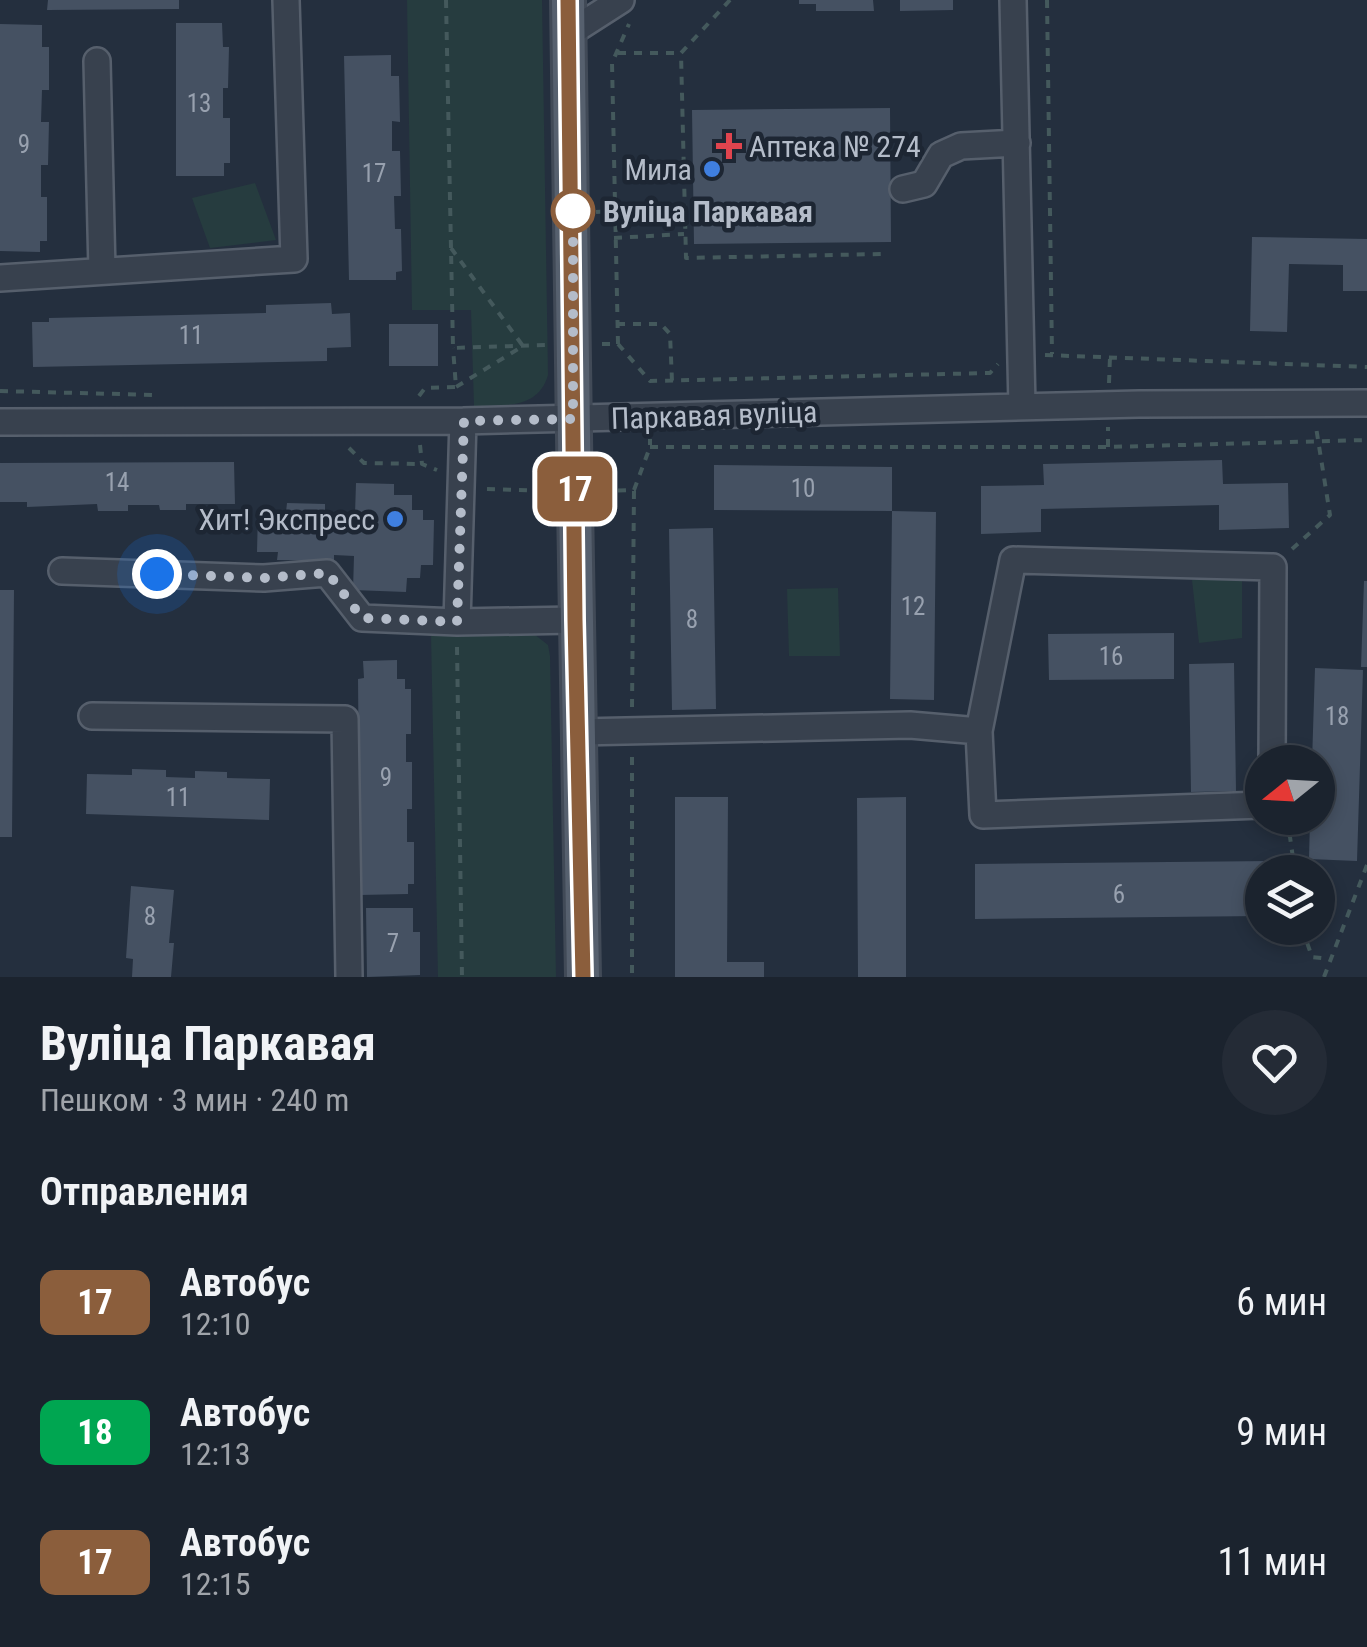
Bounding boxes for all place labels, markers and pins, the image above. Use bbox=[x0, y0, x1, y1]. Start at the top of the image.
place label: Аптека № 274 bbox=[749, 129, 921, 164]
marker: Аптека № 274 bbox=[718, 135, 740, 157]
place label: Мила bbox=[624, 152, 692, 187]
marker: Мила bbox=[701, 158, 723, 180]
marker: Вуліца Паркавая bbox=[552, 190, 594, 232]
place label: Вуліца Паркавая bbox=[603, 194, 813, 229]
place label: Хит! Экспресс bbox=[199, 502, 375, 537]
marker: Хит! Экспресс bbox=[384, 508, 406, 530]

